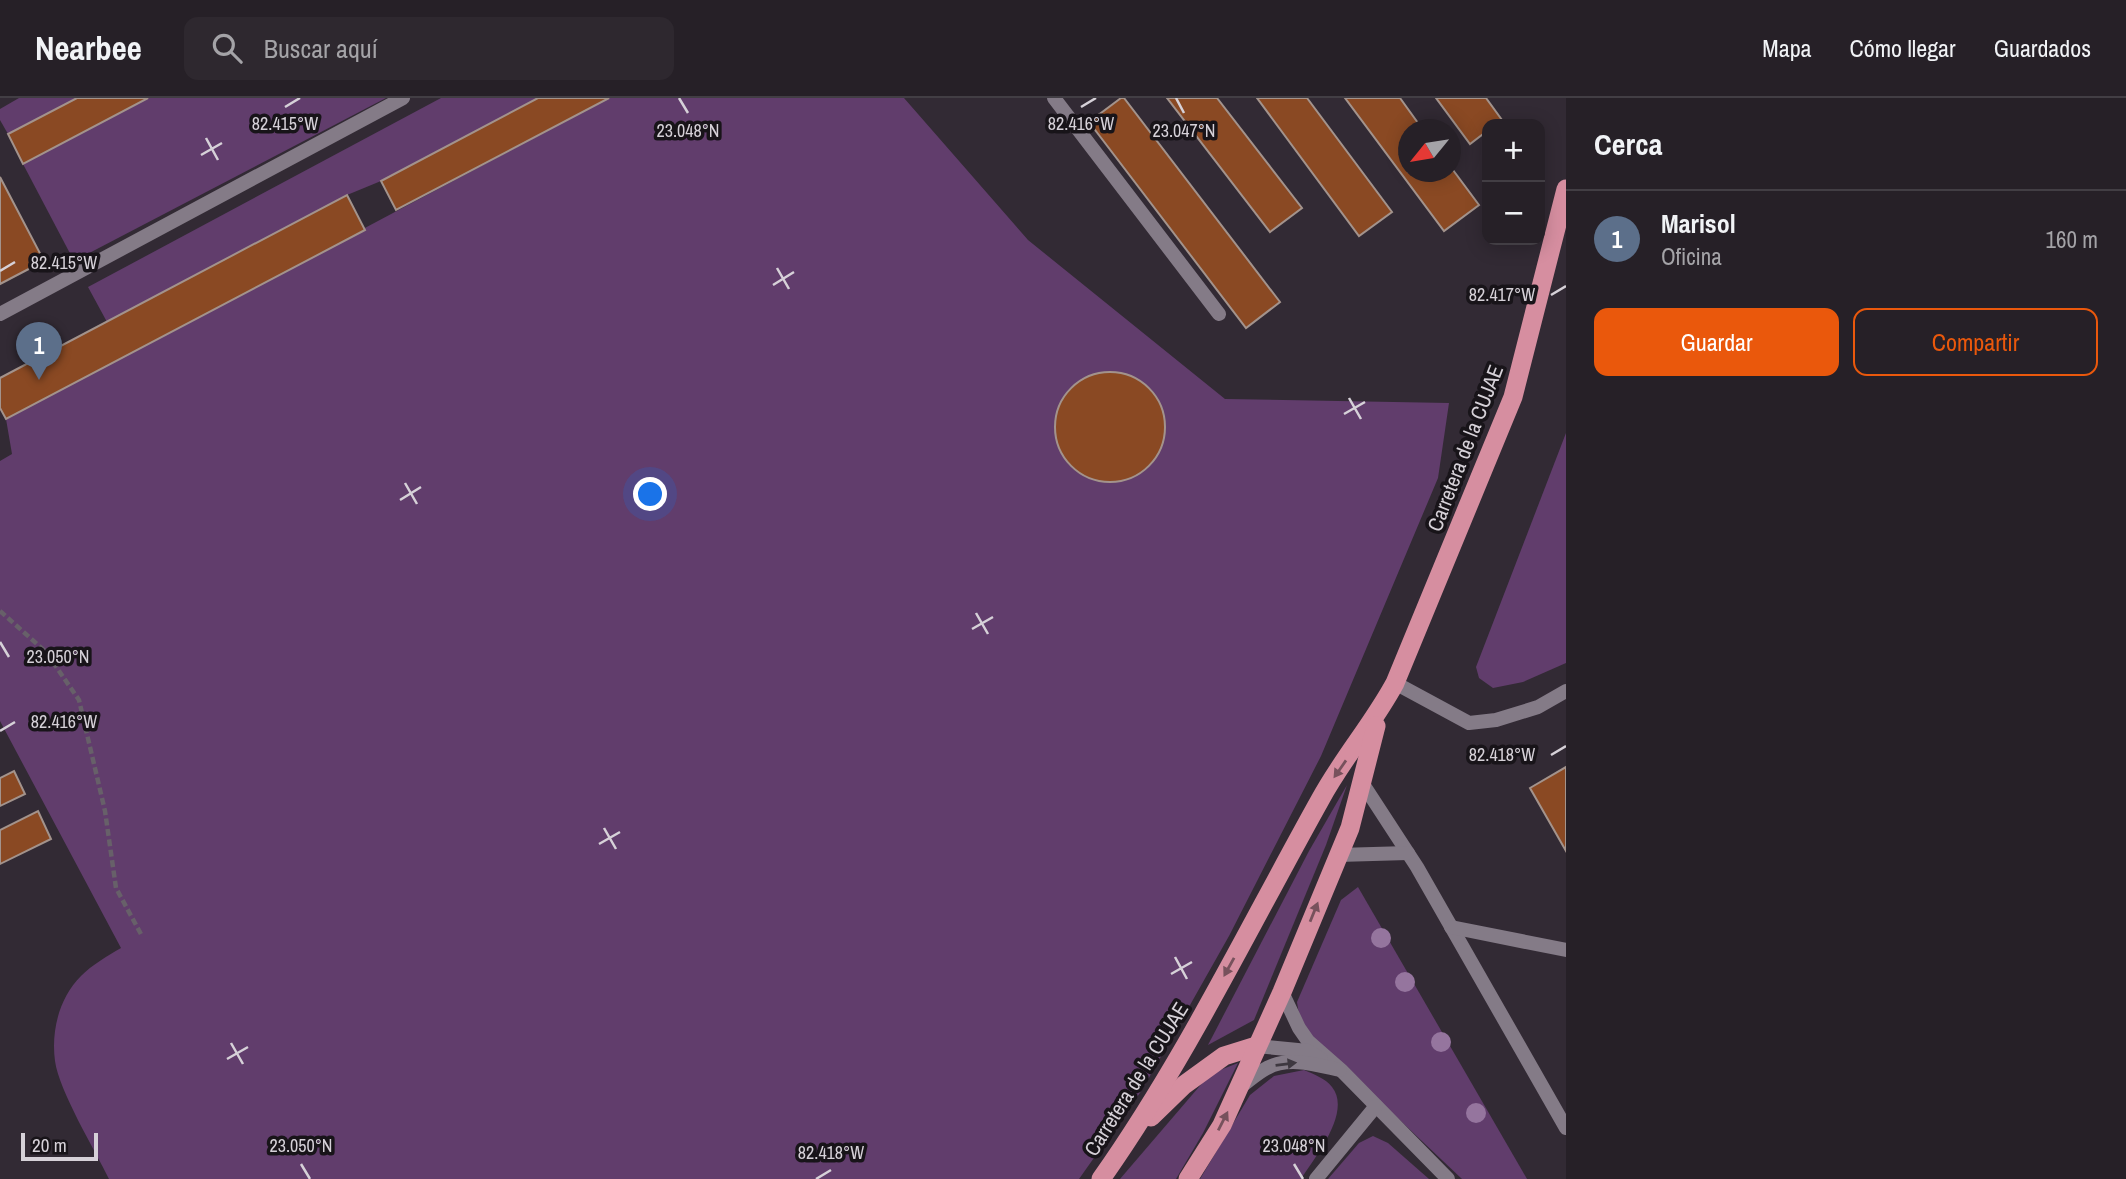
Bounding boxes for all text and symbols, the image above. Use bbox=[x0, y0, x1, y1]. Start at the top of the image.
search box bbox=[184, 17, 674, 80]
text: Nearbee bbox=[35, 26, 142, 70]
icon: search bbox=[208, 29, 246, 67]
text: Buscar aquí bbox=[264, 31, 378, 66]
text: Mapa bbox=[1762, 32, 1812, 64]
text: Cómo llegar bbox=[1850, 32, 1956, 64]
text: Guardados bbox=[1994, 32, 2091, 64]
text: 82.415°W bbox=[252, 111, 318, 136]
text: 82.416°W bbox=[1048, 111, 1114, 136]
text: 23.048°N bbox=[657, 118, 720, 143]
text: 23.047°N bbox=[1153, 118, 1216, 143]
north arrow bbox=[1398, 119, 1461, 182]
map controls bbox=[1482, 119, 1545, 245]
button: + bbox=[1482, 119, 1545, 182]
text: Cerca bbox=[1594, 124, 1662, 164]
button: − bbox=[1482, 182, 1545, 245]
text: Marisol bbox=[1661, 206, 1736, 241]
text: 1 bbox=[1612, 224, 1622, 255]
text: 160 m bbox=[2046, 224, 2098, 255]
text: Oficina bbox=[1661, 241, 1722, 272]
text: 82.415°W bbox=[31, 250, 97, 275]
text: 82.417°W bbox=[1469, 282, 1535, 307]
button: Guardar bbox=[1594, 308, 1839, 376]
button: Compartir bbox=[1853, 308, 2098, 376]
pin: 1 bbox=[16, 322, 62, 380]
street label: Carretera de la CUJAE bbox=[1420, 361, 1510, 535]
your location bbox=[633, 477, 667, 511]
text: 23.050°N bbox=[27, 644, 90, 669]
text: 82.416°W bbox=[31, 709, 97, 734]
text: 82.418°W bbox=[1469, 742, 1535, 767]
one-way arrow bbox=[1333, 760, 1347, 778]
one-way arrow bbox=[1309, 902, 1320, 923]
one-way arrow bbox=[1223, 957, 1235, 977]
street label: Carretera de la CUJAE bbox=[1077, 997, 1195, 1161]
one-way arrow bbox=[1275, 1059, 1297, 1070]
one-way arrow bbox=[1217, 1110, 1229, 1130]
scale bar bbox=[21, 1130, 98, 1162]
text: 20 m bbox=[32, 1132, 67, 1158]
text: 23.050°N bbox=[270, 1133, 333, 1158]
text: 23.048°N bbox=[1263, 1133, 1326, 1158]
text: 82.418°W bbox=[798, 1140, 864, 1165]

